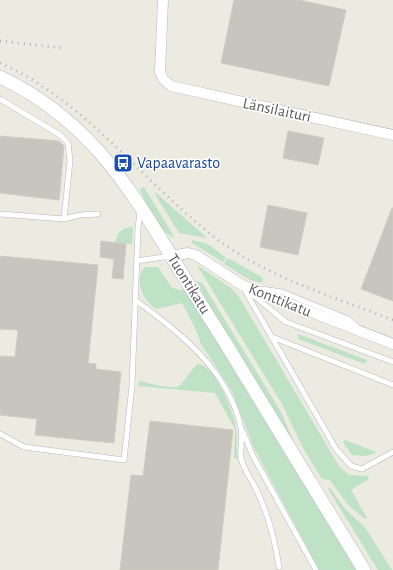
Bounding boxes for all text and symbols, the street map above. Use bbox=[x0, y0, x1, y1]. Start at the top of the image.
street label: Länsilaituri bbox=[241, 95, 313, 125]
bus stop icon: Vapaavarasto bbox=[112, 152, 134, 174]
place label: Vapaavarasto bbox=[137, 155, 220, 171]
street label: Tuontikatu bbox=[164, 251, 214, 317]
street label: Konttikatu bbox=[246, 280, 314, 320]

